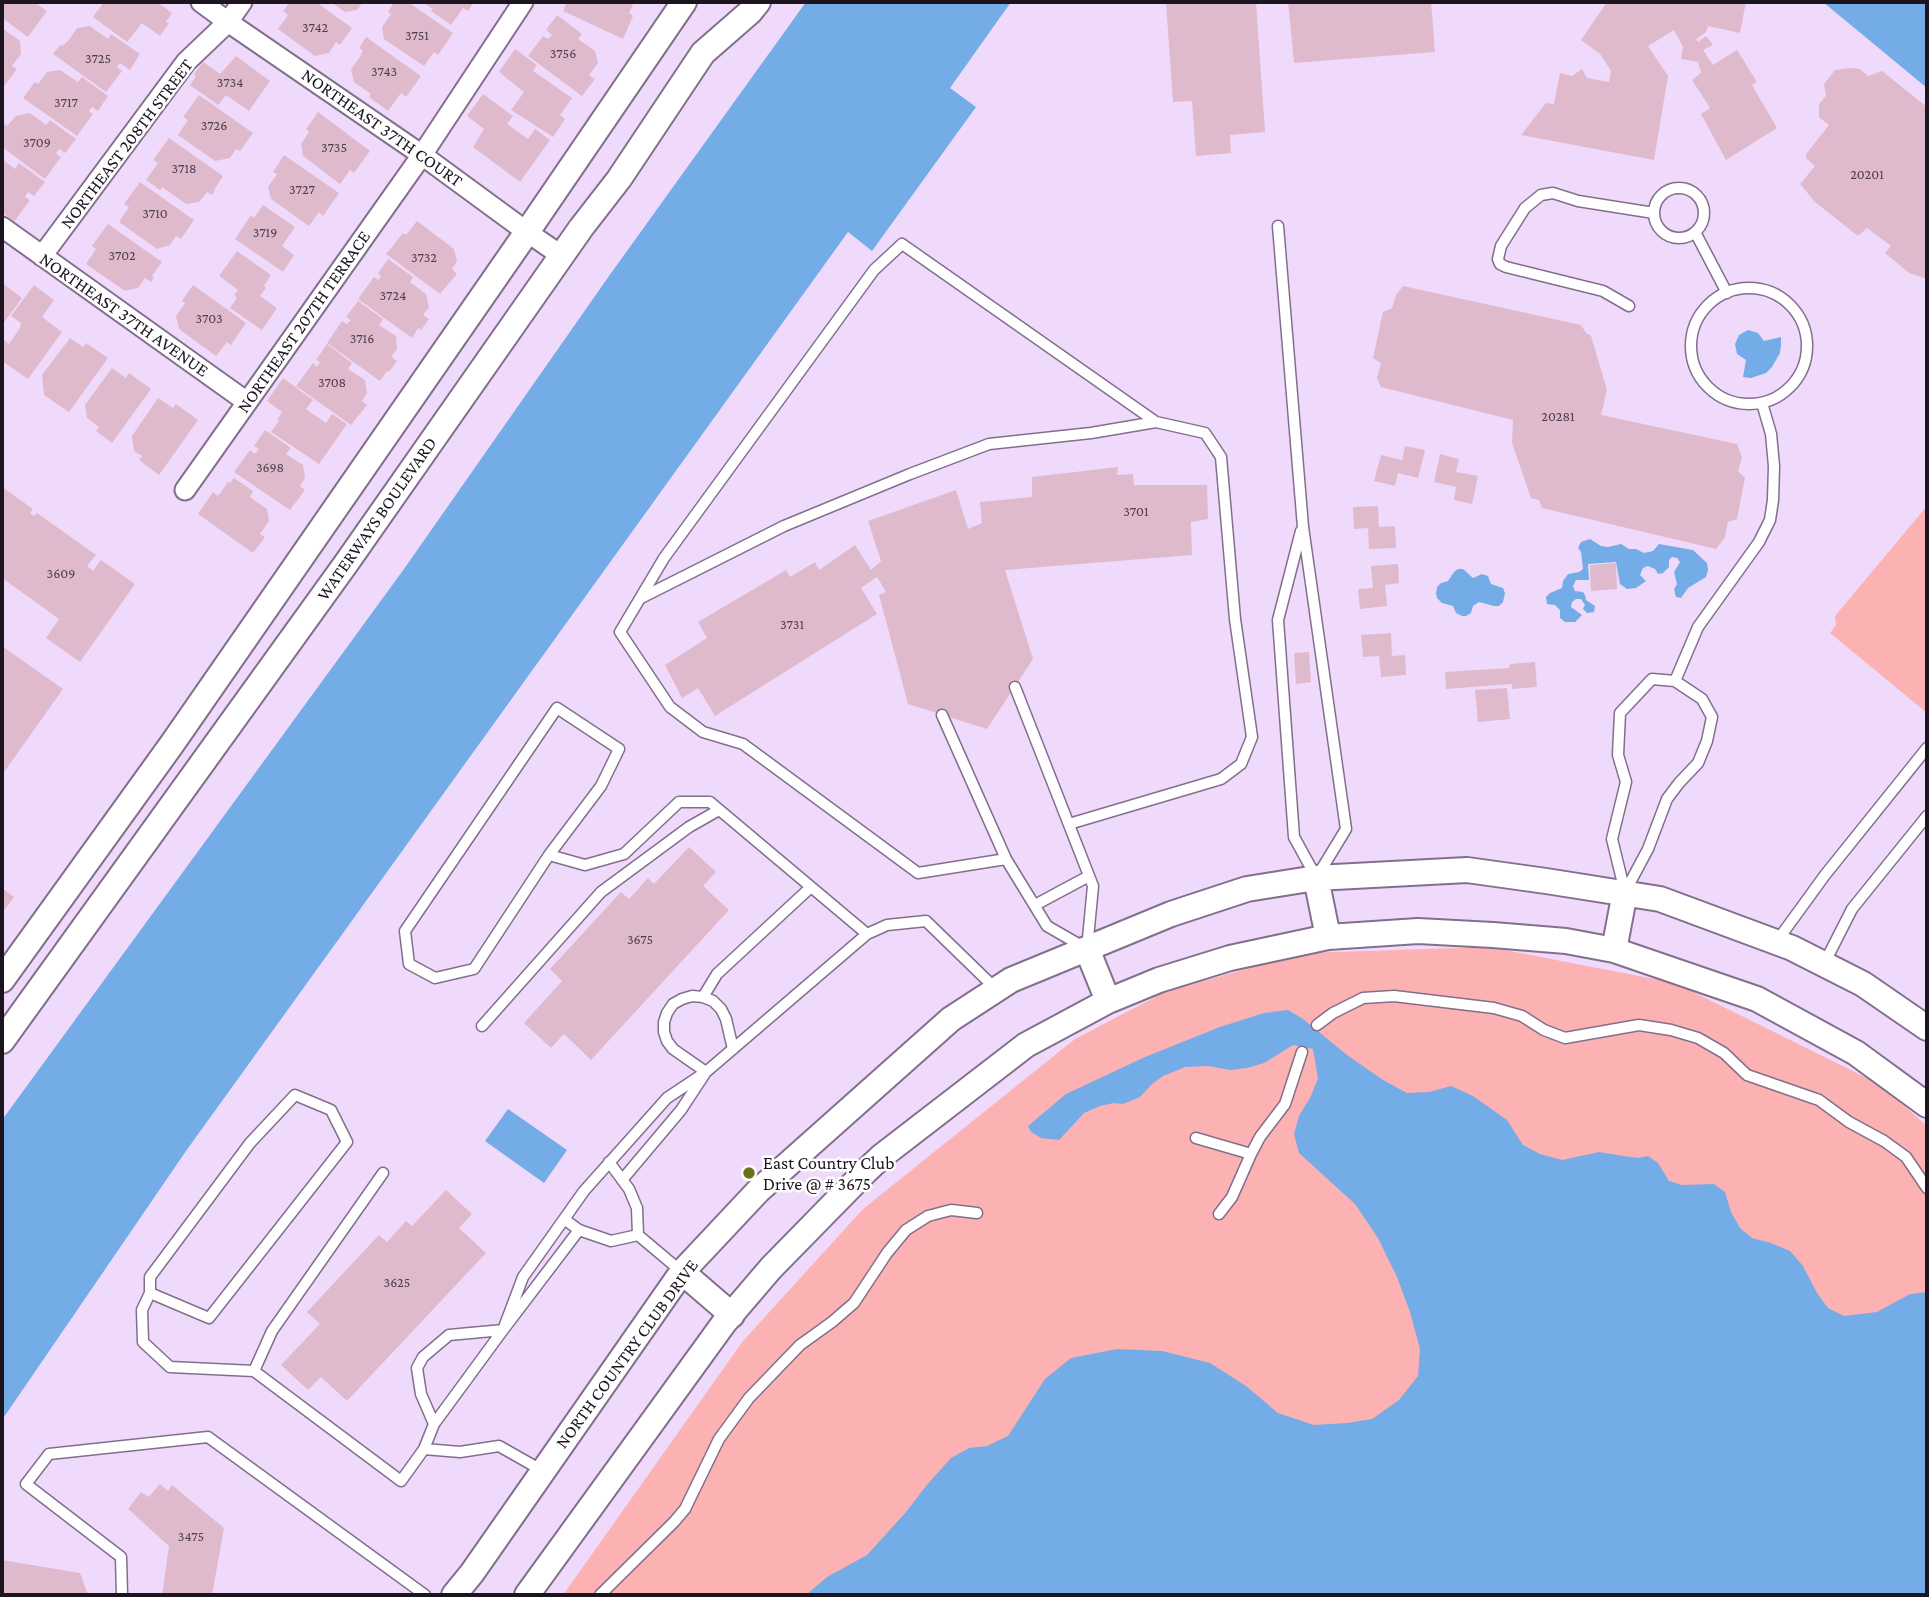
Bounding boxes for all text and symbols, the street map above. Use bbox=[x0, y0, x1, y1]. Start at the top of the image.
house number: 3742 bbox=[302, 20, 328, 36]
house number: 3751 bbox=[405, 28, 429, 44]
house number: 3756 bbox=[550, 46, 576, 62]
house number: 3725 bbox=[85, 51, 111, 67]
street label: NORTHEAST 208TH STREET bbox=[56, 55, 198, 233]
street label: NORTHEAST 37TH COURT bbox=[297, 64, 467, 192]
house number: 3743 bbox=[371, 64, 397, 80]
house number: 3734 bbox=[217, 75, 243, 91]
house number: 3717 bbox=[54, 95, 78, 111]
house number: 3726 bbox=[201, 118, 227, 134]
house number: 3709 bbox=[23, 135, 51, 151]
house number: 3735 bbox=[321, 140, 347, 156]
house number: 3718 bbox=[171, 161, 197, 177]
house number: 20201 bbox=[1850, 167, 1884, 183]
house number: 3727 bbox=[289, 182, 315, 198]
house number: 3710 bbox=[142, 206, 168, 222]
house number: 3719 bbox=[253, 225, 277, 241]
street label: NORTHEAST 207TH TERRACE bbox=[233, 227, 375, 417]
street label: NORTHEAST 37TH AVENUE bbox=[35, 248, 213, 382]
house number: 3702 bbox=[108, 248, 136, 264]
house number: 3732 bbox=[411, 250, 437, 266]
house number: 3724 bbox=[380, 288, 406, 304]
house number: 3703 bbox=[195, 311, 223, 327]
house number: 3716 bbox=[350, 331, 374, 347]
house number: 3708 bbox=[318, 375, 346, 391]
house number: 20281 bbox=[1541, 409, 1575, 425]
street label: WATERWAYS BOULEVARD bbox=[312, 433, 442, 605]
house number: 3698 bbox=[256, 460, 284, 476]
house number: 3701 bbox=[1123, 504, 1149, 520]
house number: 3609 bbox=[47, 566, 75, 582]
house number: 3731 bbox=[780, 617, 804, 633]
house number: 3675 bbox=[627, 932, 653, 948]
place label: East Country Club Drive @ # 3675 bbox=[763, 1152, 894, 1194]
marker: East Country Club Drive @ # 3675 bbox=[741, 1165, 757, 1181]
street label: NORTH COUNTRY CLUB DRIVE bbox=[551, 1255, 703, 1453]
house number: 3625 bbox=[384, 1275, 410, 1291]
house number: 3475 bbox=[178, 1529, 204, 1545]

